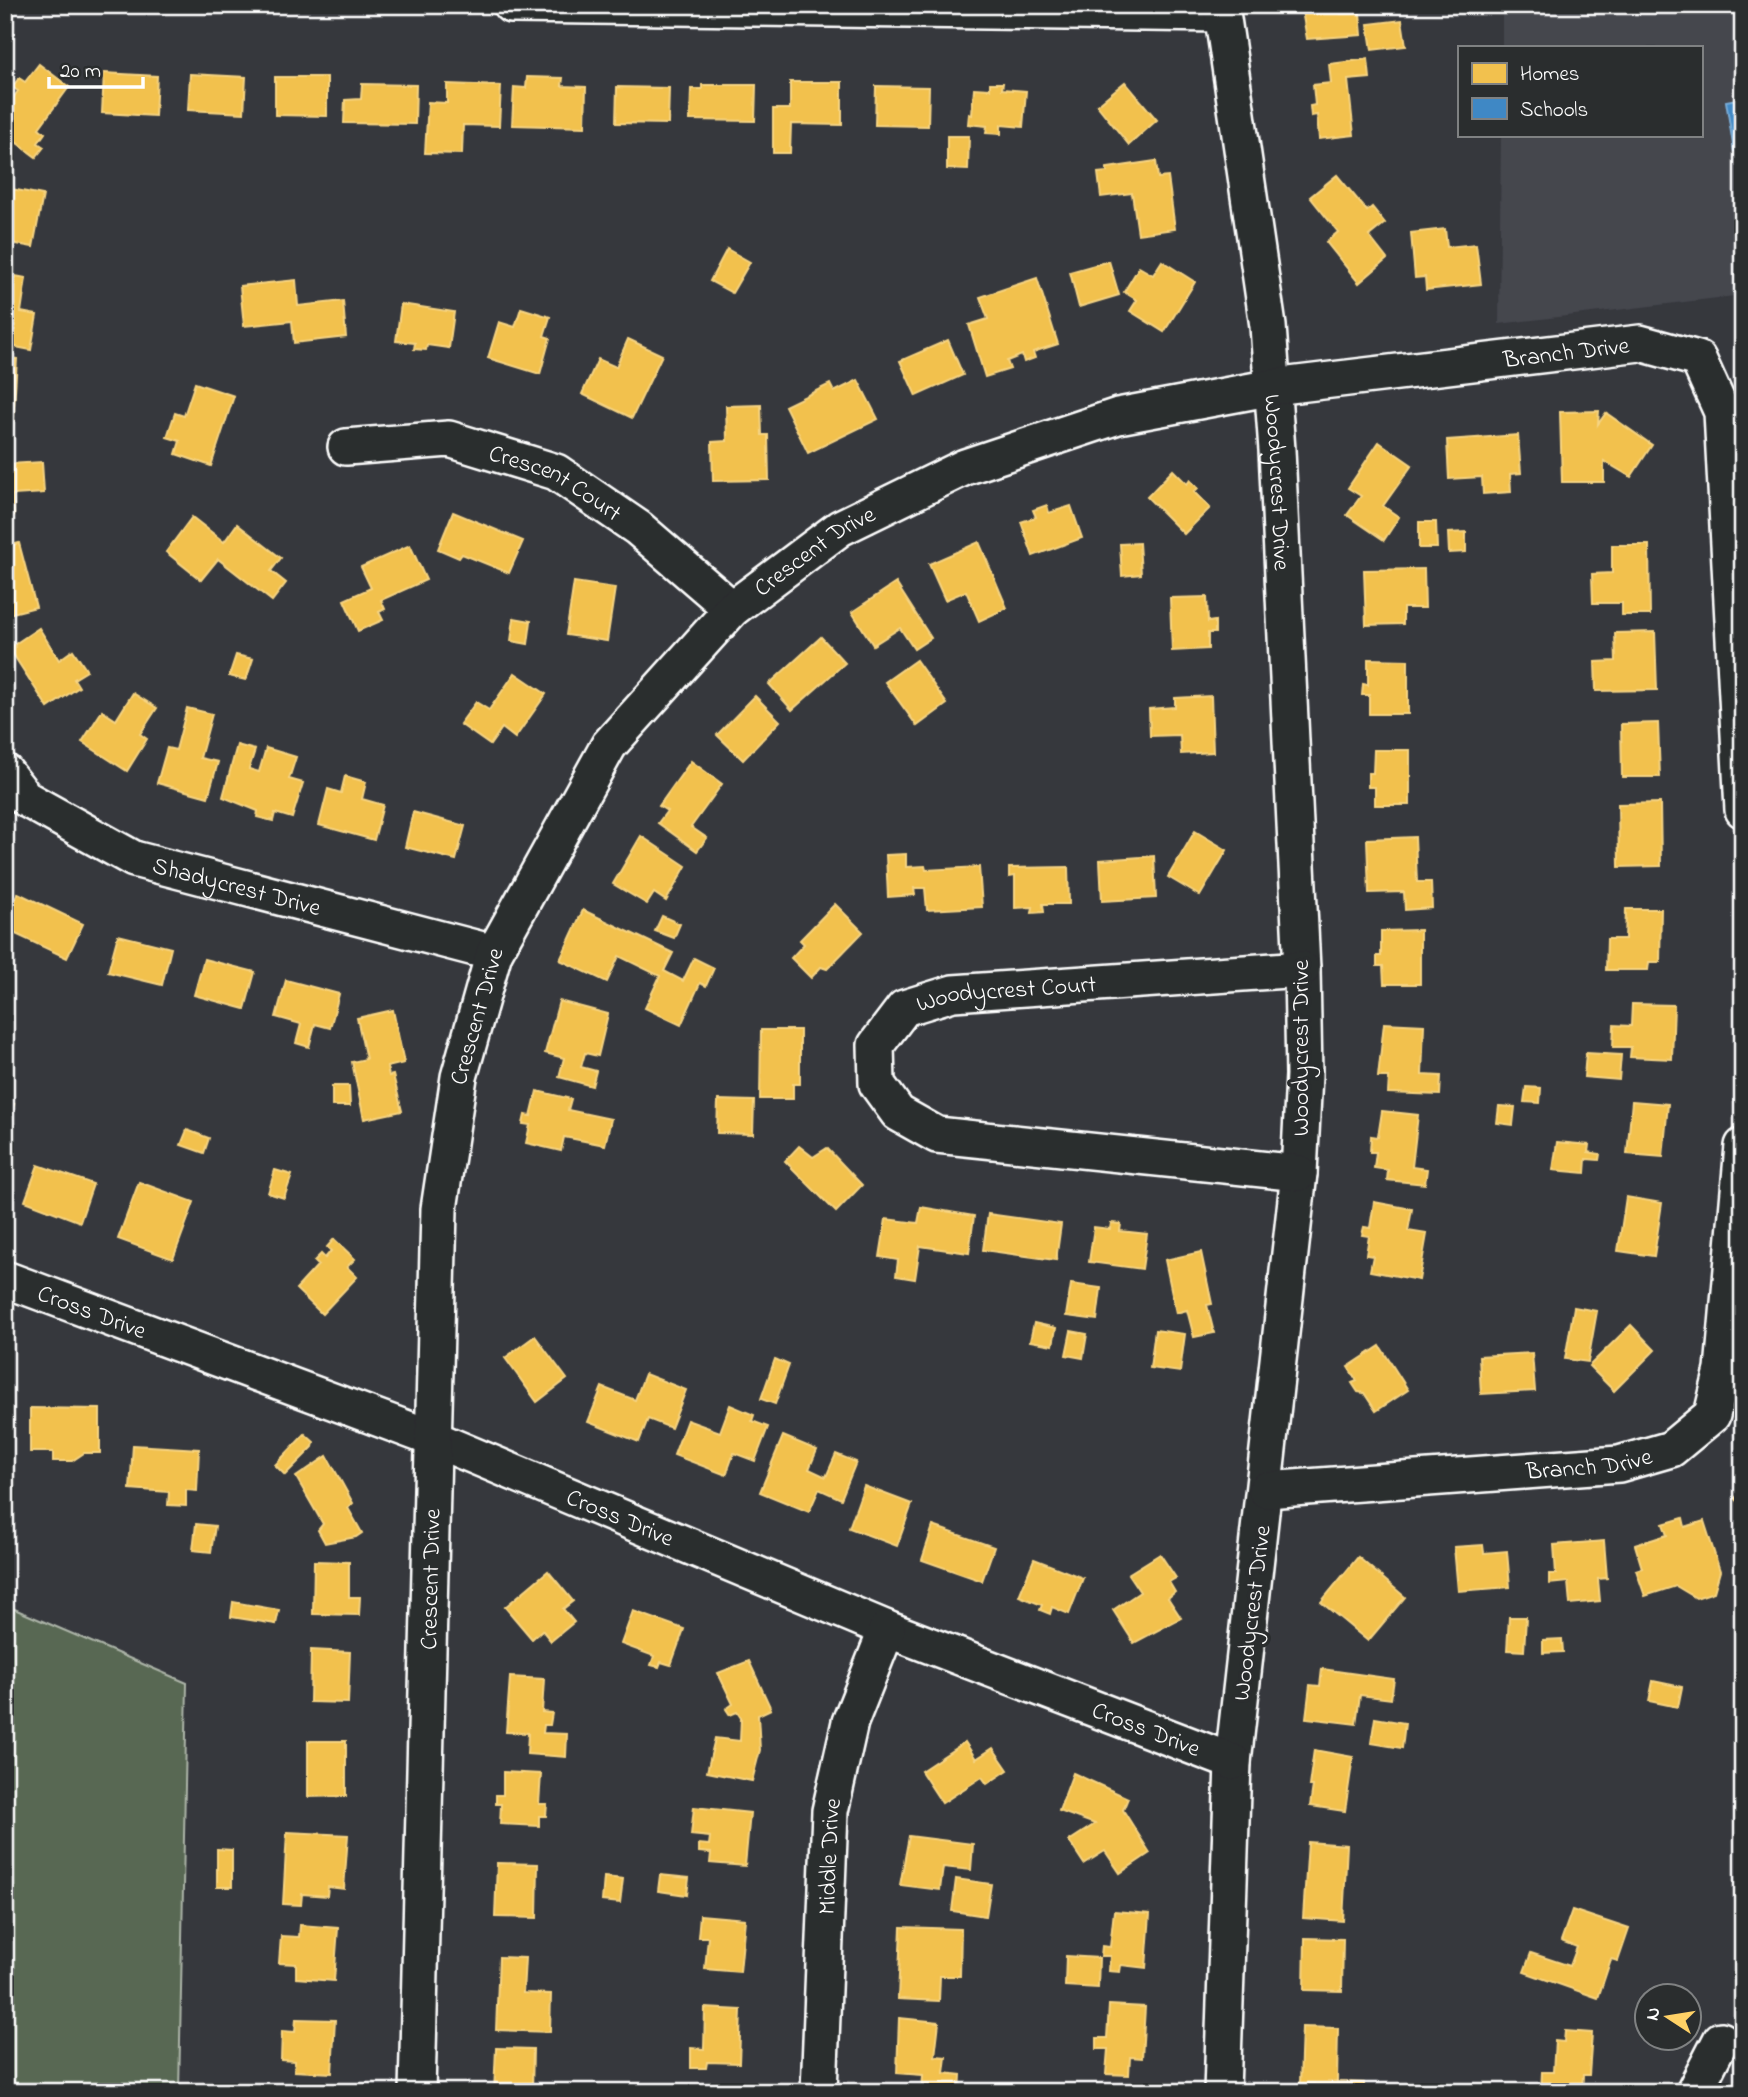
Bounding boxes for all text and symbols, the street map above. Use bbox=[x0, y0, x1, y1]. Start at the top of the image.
scale bar bbox=[49, 46, 144, 90]
legend bbox=[1458, 46, 1702, 136]
text: 20 m bbox=[60, 57, 101, 87]
text: Homes bbox=[1520, 60, 1580, 90]
text: Schools bbox=[1520, 96, 1588, 126]
street label: Branch Drive bbox=[1501, 329, 1632, 379]
street label: Woodycrest Drive bbox=[1253, 393, 1298, 572]
street label: Crescent Court bbox=[484, 437, 628, 532]
street label: Crescent Drive bbox=[748, 498, 882, 607]
street label: Shadycrest Drive bbox=[148, 850, 324, 927]
street label: Crescent Drive bbox=[443, 944, 515, 1087]
street label: Woodycrest Drive bbox=[1285, 960, 1321, 1136]
street label: Woodycrest Court bbox=[912, 968, 1097, 1023]
street label: Cross Drive bbox=[32, 1278, 151, 1350]
street label: Branch Drive bbox=[1524, 1440, 1657, 1491]
street label: Cross Drive bbox=[560, 1481, 679, 1558]
street label: Crescent Drive bbox=[413, 1508, 452, 1650]
street label: Woodycrest Drive bbox=[1225, 1523, 1283, 1703]
street label: Cross Drive bbox=[1086, 1694, 1205, 1768]
street label: Middle Drive bbox=[811, 1795, 852, 1915]
north arrow bbox=[1632, 1982, 1702, 2052]
text: N bbox=[1639, 2005, 1668, 2023]

